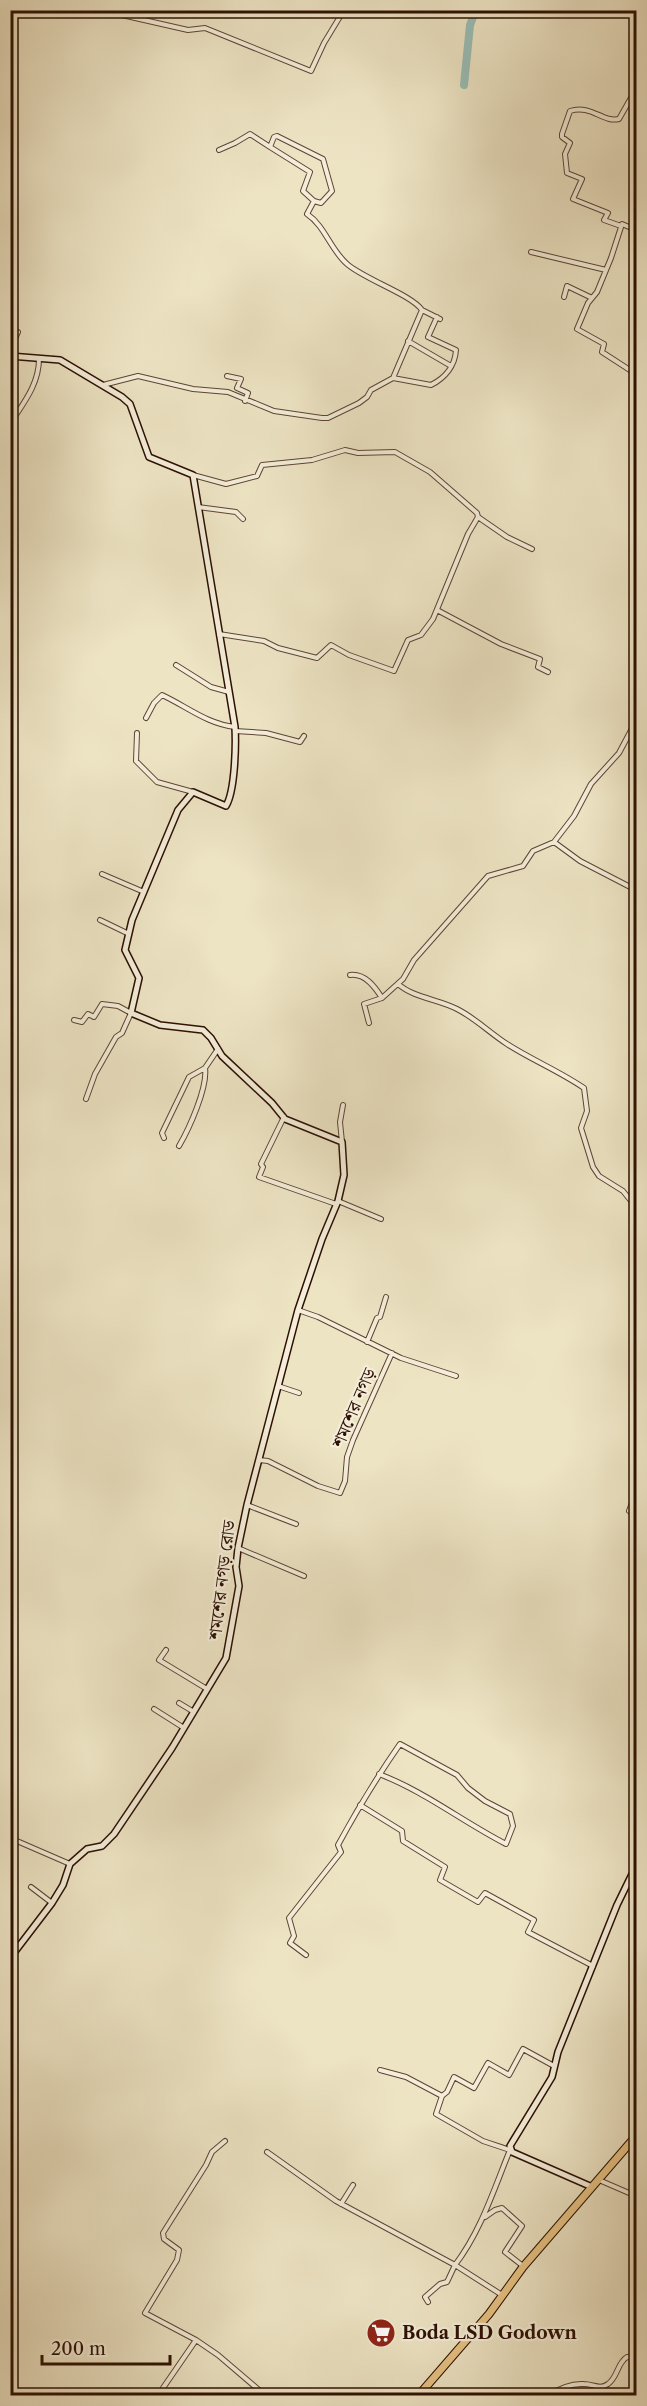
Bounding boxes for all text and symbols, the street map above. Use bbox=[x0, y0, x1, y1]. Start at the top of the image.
street label: শমশের নগড় bbox=[327, 1364, 381, 1452]
street label: শমশের নগড় রোড bbox=[204, 1518, 240, 1642]
supermarket icon: Boda LSD Godown bbox=[365, 2317, 397, 2349]
place label: Boda LSD Godown bbox=[402, 2322, 577, 2344]
scale bar bbox=[42, 2328, 170, 2366]
text: 200 m bbox=[51, 2338, 106, 2360]

